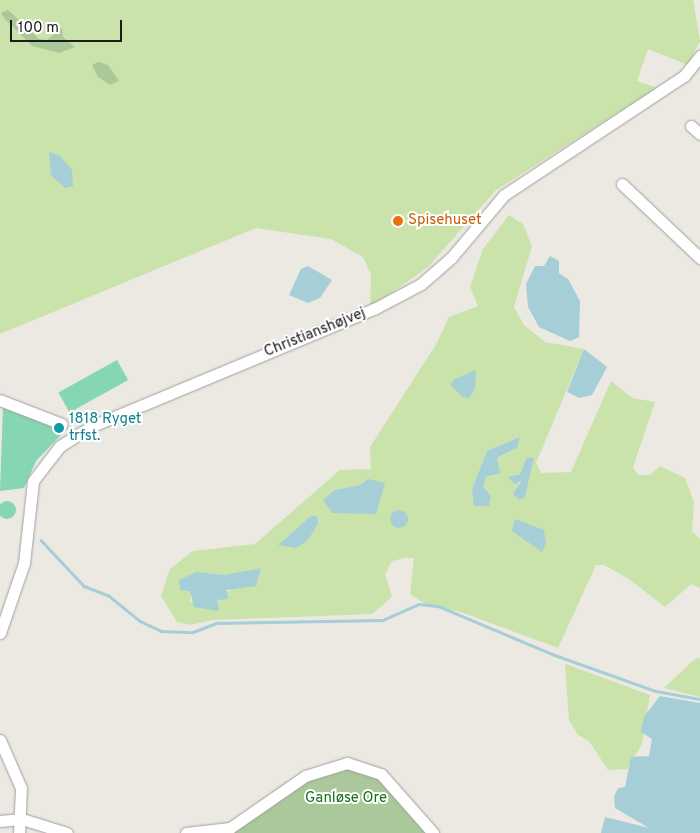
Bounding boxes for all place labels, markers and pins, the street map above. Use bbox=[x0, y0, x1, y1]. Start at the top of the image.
place label: Spisehuset bbox=[408, 212, 482, 230]
marker: Spisehuset bbox=[392, 215, 404, 227]
place label: 1818 Ryget trfst. bbox=[69, 410, 142, 445]
marker: 1818 Ryget trfst. bbox=[53, 422, 65, 434]

